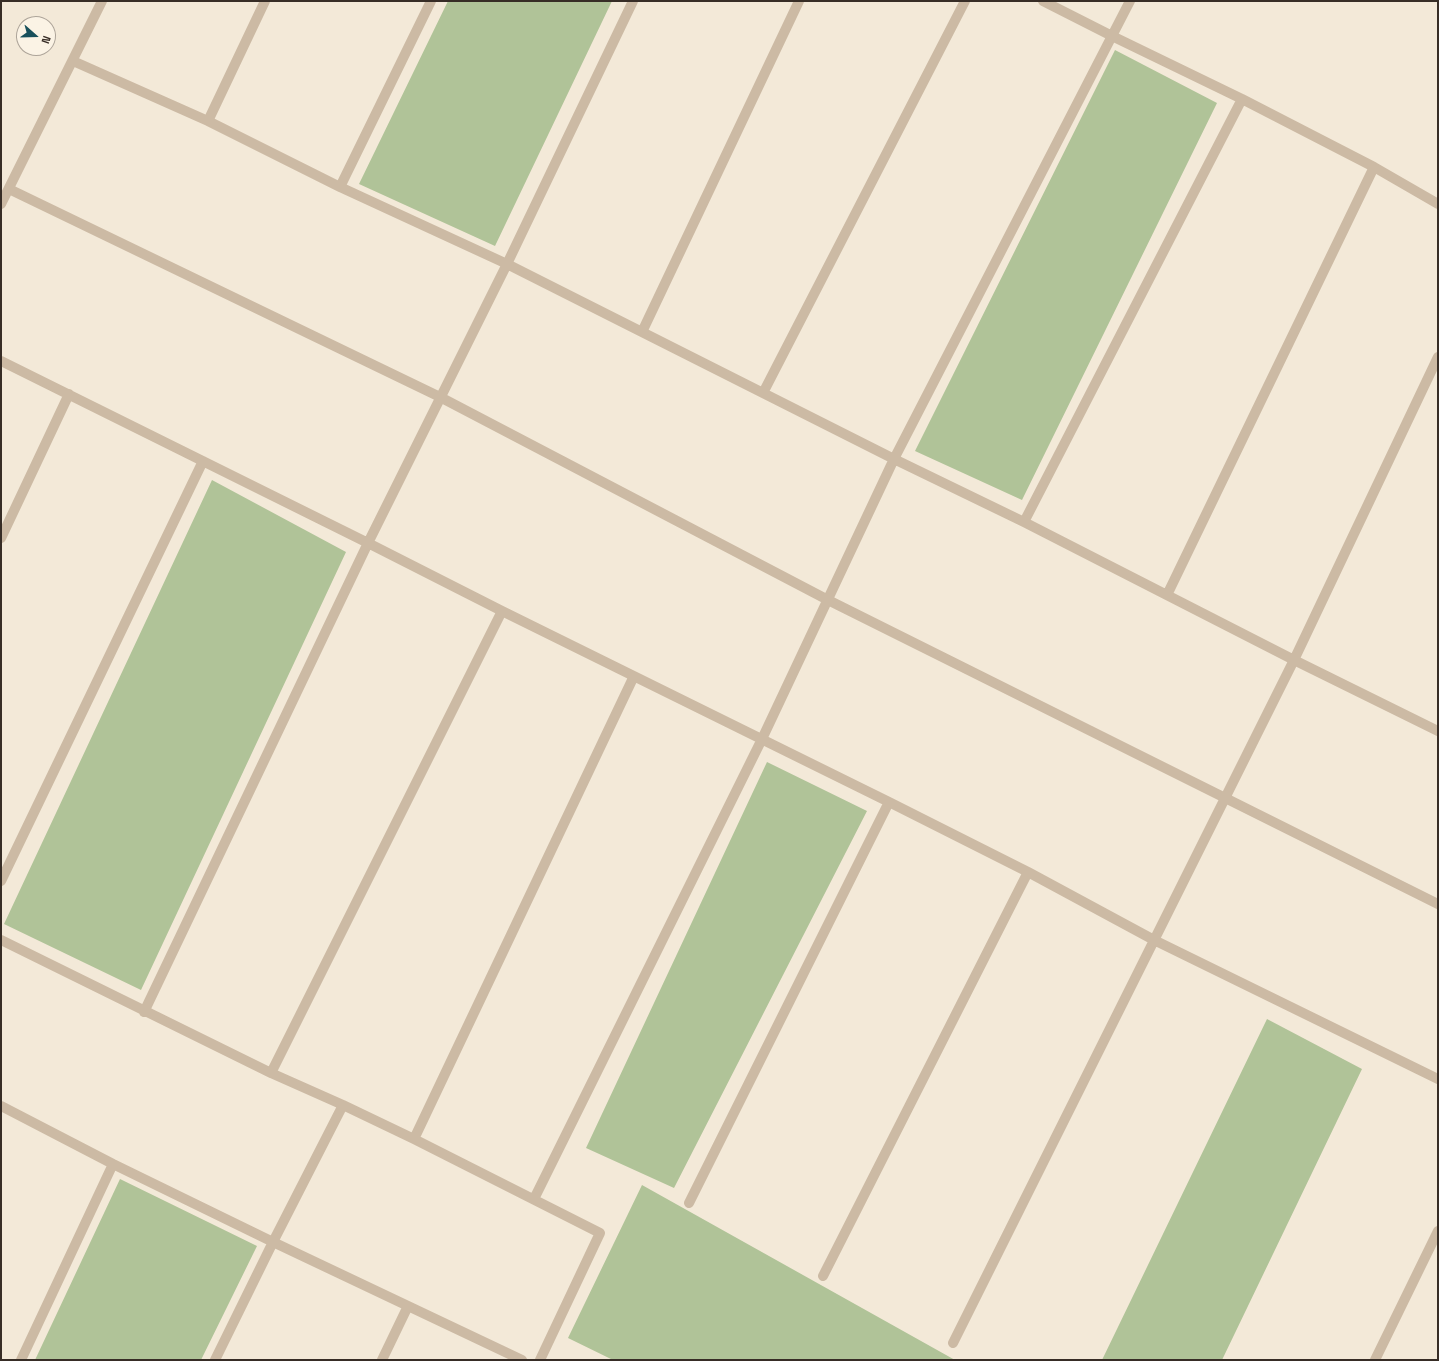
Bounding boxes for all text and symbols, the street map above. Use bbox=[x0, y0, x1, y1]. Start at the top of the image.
north arrow bbox=[16, 16, 56, 56]
text: N bbox=[38, 34, 54, 46]

